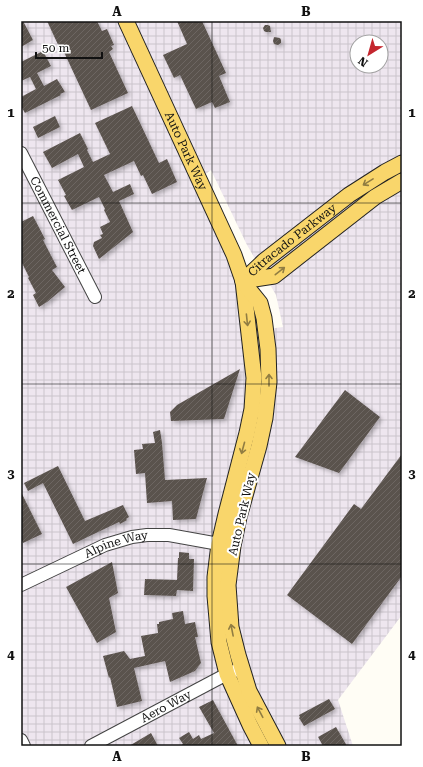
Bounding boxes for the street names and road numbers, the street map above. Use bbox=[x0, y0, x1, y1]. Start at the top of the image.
street label: Auto Park Way bbox=[162, 109, 210, 193]
street label: Commercial Street bbox=[27, 174, 89, 277]
street label: Citracado Parkway bbox=[245, 200, 340, 279]
street label: Auto Park Way bbox=[226, 470, 259, 557]
street label: Alpine Way bbox=[82, 528, 150, 561]
street label: Aero Way bbox=[138, 687, 195, 725]

